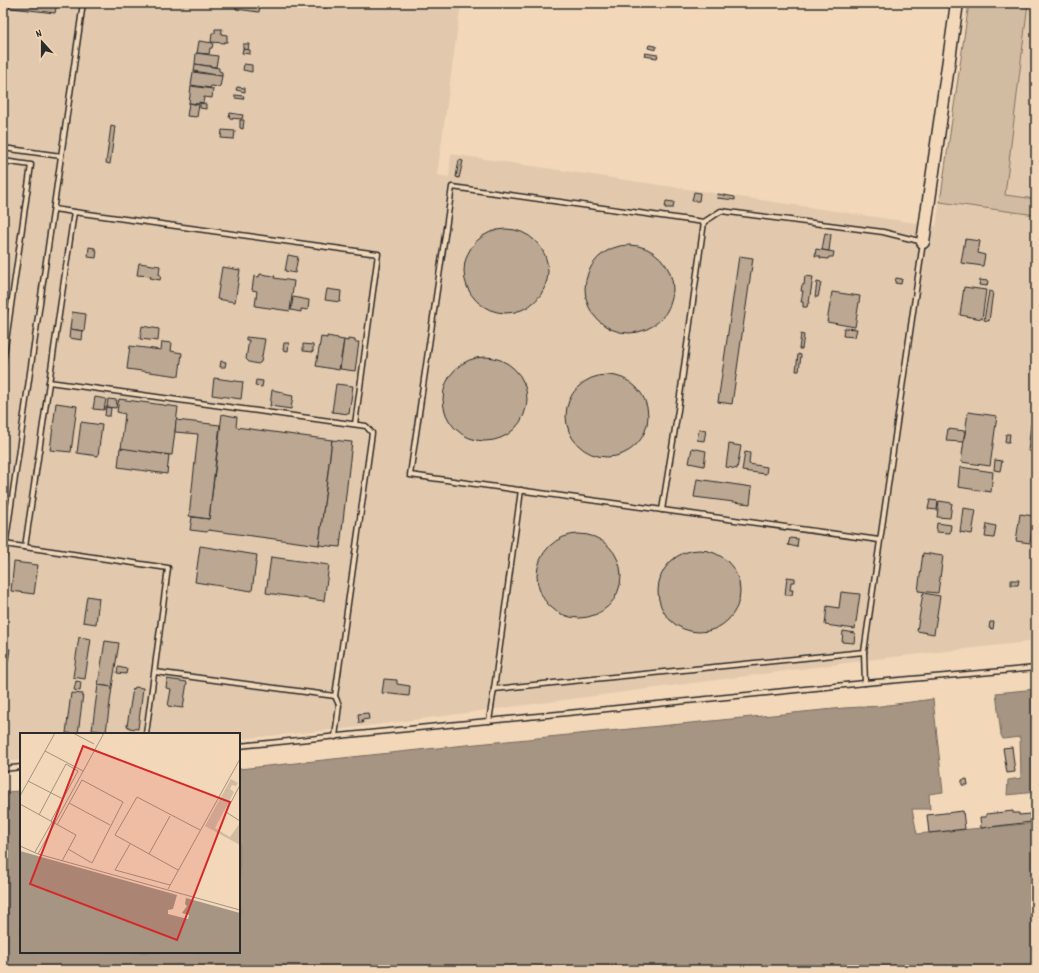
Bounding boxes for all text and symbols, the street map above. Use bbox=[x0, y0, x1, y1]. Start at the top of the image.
north arrow bbox=[22, 22, 62, 62]
text: N bbox=[34, 26, 45, 43]
inset map bbox=[20, 733, 240, 953]

